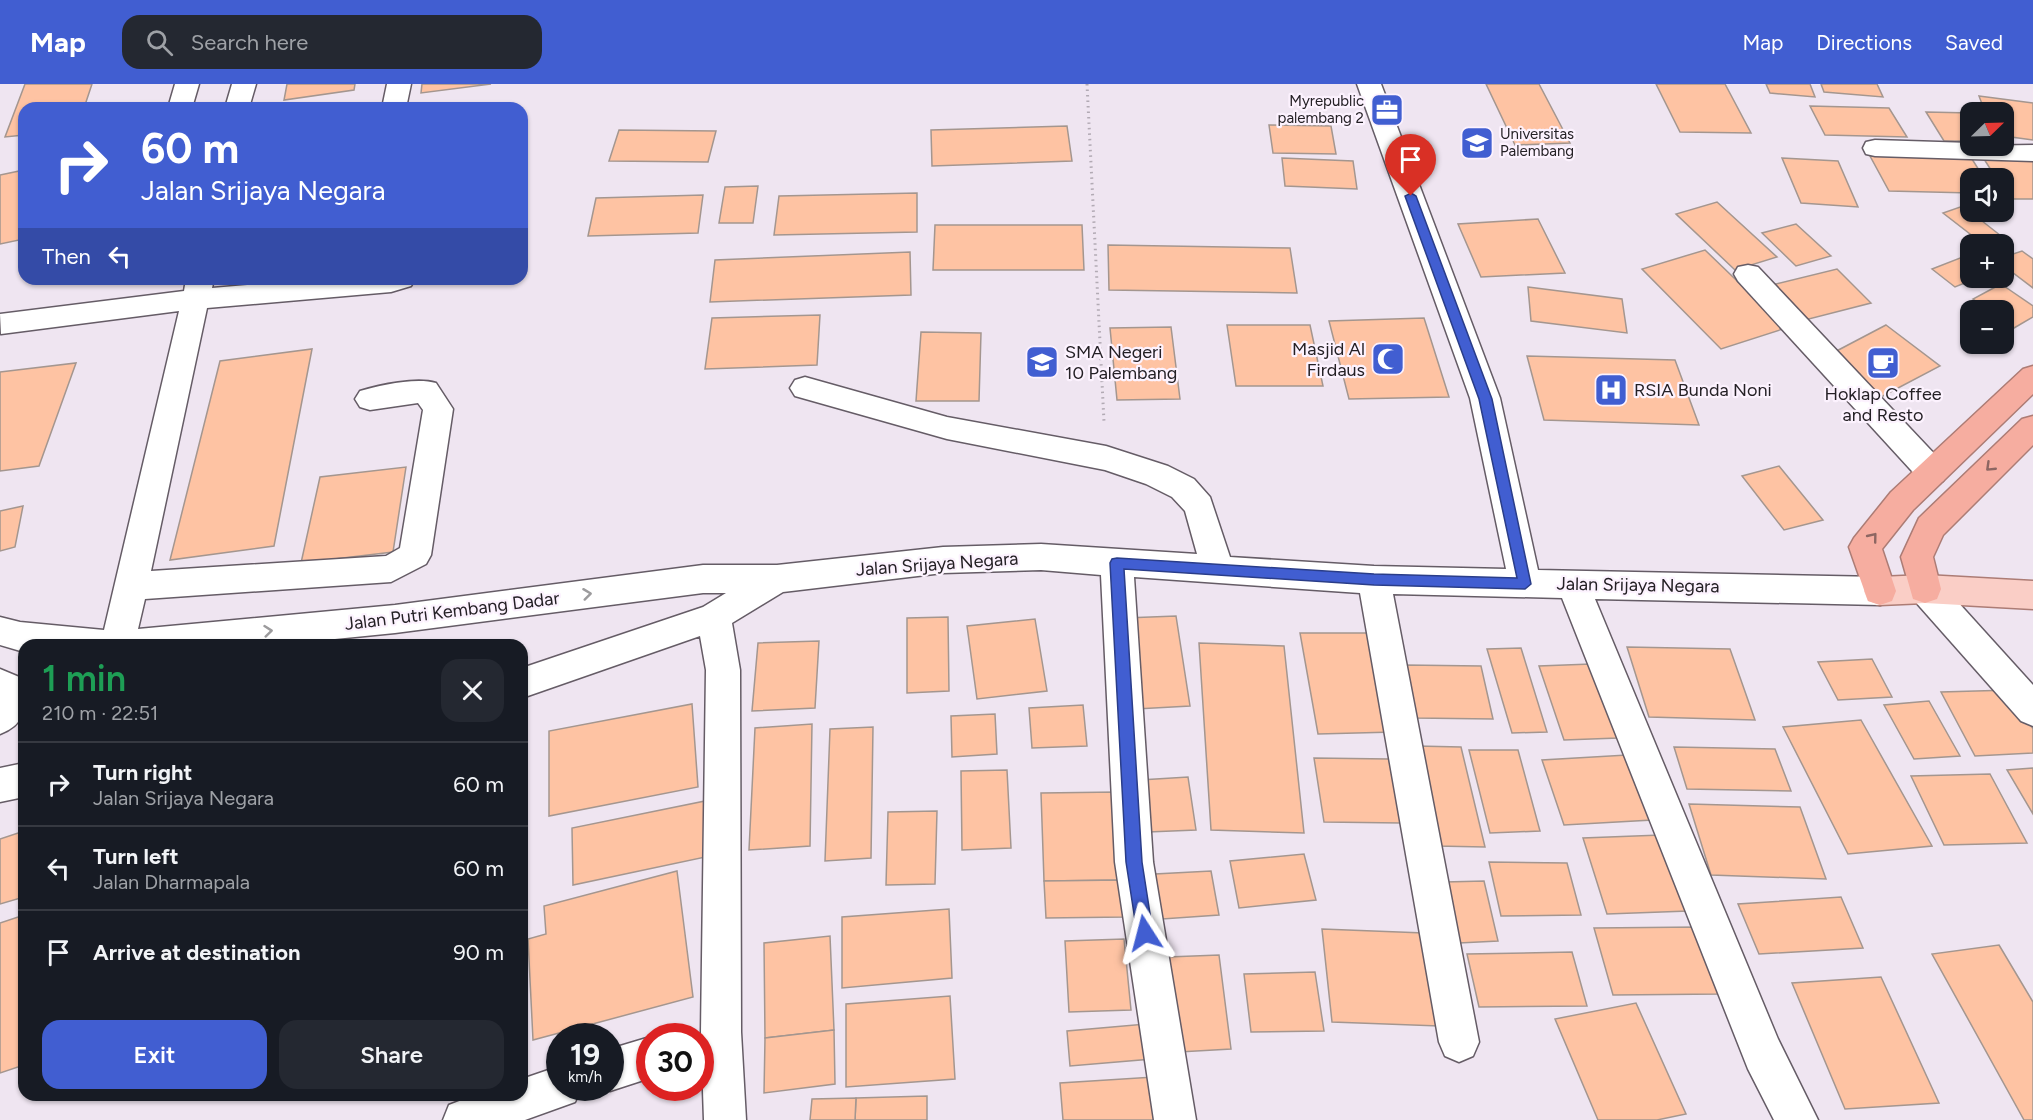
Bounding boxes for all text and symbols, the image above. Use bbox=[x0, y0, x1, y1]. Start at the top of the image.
search box bbox=[122, 15, 542, 69]
text: Map bbox=[30, 25, 86, 59]
icon: search bbox=[143, 26, 176, 59]
text: Search here bbox=[191, 29, 308, 56]
text: Map bbox=[1742, 30, 1783, 55]
text: Directions bbox=[1816, 30, 1912, 55]
text: Saved bbox=[1945, 30, 2003, 55]
place label: Myrepublic palembang 2 bbox=[1278, 92, 1364, 127]
office icon: Myrepublic palembang 2 bbox=[1369, 92, 1405, 128]
north arrow bbox=[1960, 102, 2014, 156]
map controls bbox=[1960, 102, 2014, 354]
text: 60 m bbox=[141, 123, 239, 174]
school or university icon: Universitas Palembang bbox=[1459, 125, 1495, 161]
place label: Universitas Palembang bbox=[1500, 125, 1574, 160]
icon: right bbox=[42, 126, 120, 204]
pin bbox=[1385, 134, 1436, 196]
icon: arrive bbox=[1394, 143, 1427, 176]
button: sound bbox=[1960, 168, 2014, 222]
text: Jalan Srijaya Negara bbox=[141, 174, 385, 207]
button: + bbox=[1960, 234, 2014, 288]
icon: left bbox=[103, 240, 136, 273]
text: Then bbox=[42, 243, 91, 270]
button: − bbox=[1960, 300, 2014, 354]
place label: Masjid Al Firdaus bbox=[1292, 338, 1365, 381]
place label: SMA Negeri 10 Palembang bbox=[1065, 341, 1177, 384]
mosque icon: Masjid Al Firdaus bbox=[1370, 341, 1406, 377]
school or university icon: SMA Negeri 10 Palembang bbox=[1024, 344, 1060, 380]
cafe icon: Hoklap Coffee and Resto bbox=[1865, 345, 1901, 381]
hospital icon: RSIA Bunda Noni bbox=[1593, 372, 1629, 408]
place label: RSIA Bunda Noni bbox=[1634, 379, 1772, 401]
place label: Hoklap Coffee and Resto bbox=[1824, 383, 1942, 426]
one-way arrow bbox=[1987, 460, 1997, 471]
one-way arrow bbox=[1866, 533, 1877, 544]
street label: Jalan Srijaya Negara bbox=[855, 547, 1019, 581]
street label: Jalan Srijaya Negara bbox=[1556, 573, 1720, 597]
street label: Jalan Putri Kembang Dadar bbox=[343, 587, 561, 635]
one-way arrow bbox=[582, 588, 591, 601]
one-way arrow bbox=[263, 625, 273, 638]
text: 1 min bbox=[42, 657, 126, 700]
button: close bbox=[441, 659, 504, 722]
text: 210 m · 22:51 bbox=[42, 701, 158, 725]
text: Turn right bbox=[93, 759, 192, 786]
icon: right bbox=[42, 768, 75, 801]
text: 60 m bbox=[453, 771, 504, 798]
text: Jalan Srijaya Negara bbox=[93, 786, 274, 810]
text: Turn left bbox=[93, 843, 179, 870]
icon: left bbox=[42, 852, 75, 885]
text: 60 m bbox=[453, 855, 504, 882]
text: Jalan Dharmapala bbox=[93, 870, 250, 894]
position arrow bbox=[1113, 901, 1177, 965]
icon: arrive bbox=[42, 936, 75, 969]
text: Arrive at destination bbox=[93, 939, 301, 966]
text: 90 m bbox=[453, 939, 504, 966]
button: Exit bbox=[42, 1020, 267, 1089]
button: Share bbox=[279, 1020, 504, 1089]
speed limit sign: 30 bbox=[636, 1023, 714, 1101]
text: 19 bbox=[570, 1036, 600, 1073]
text: km/h bbox=[568, 1068, 602, 1086]

